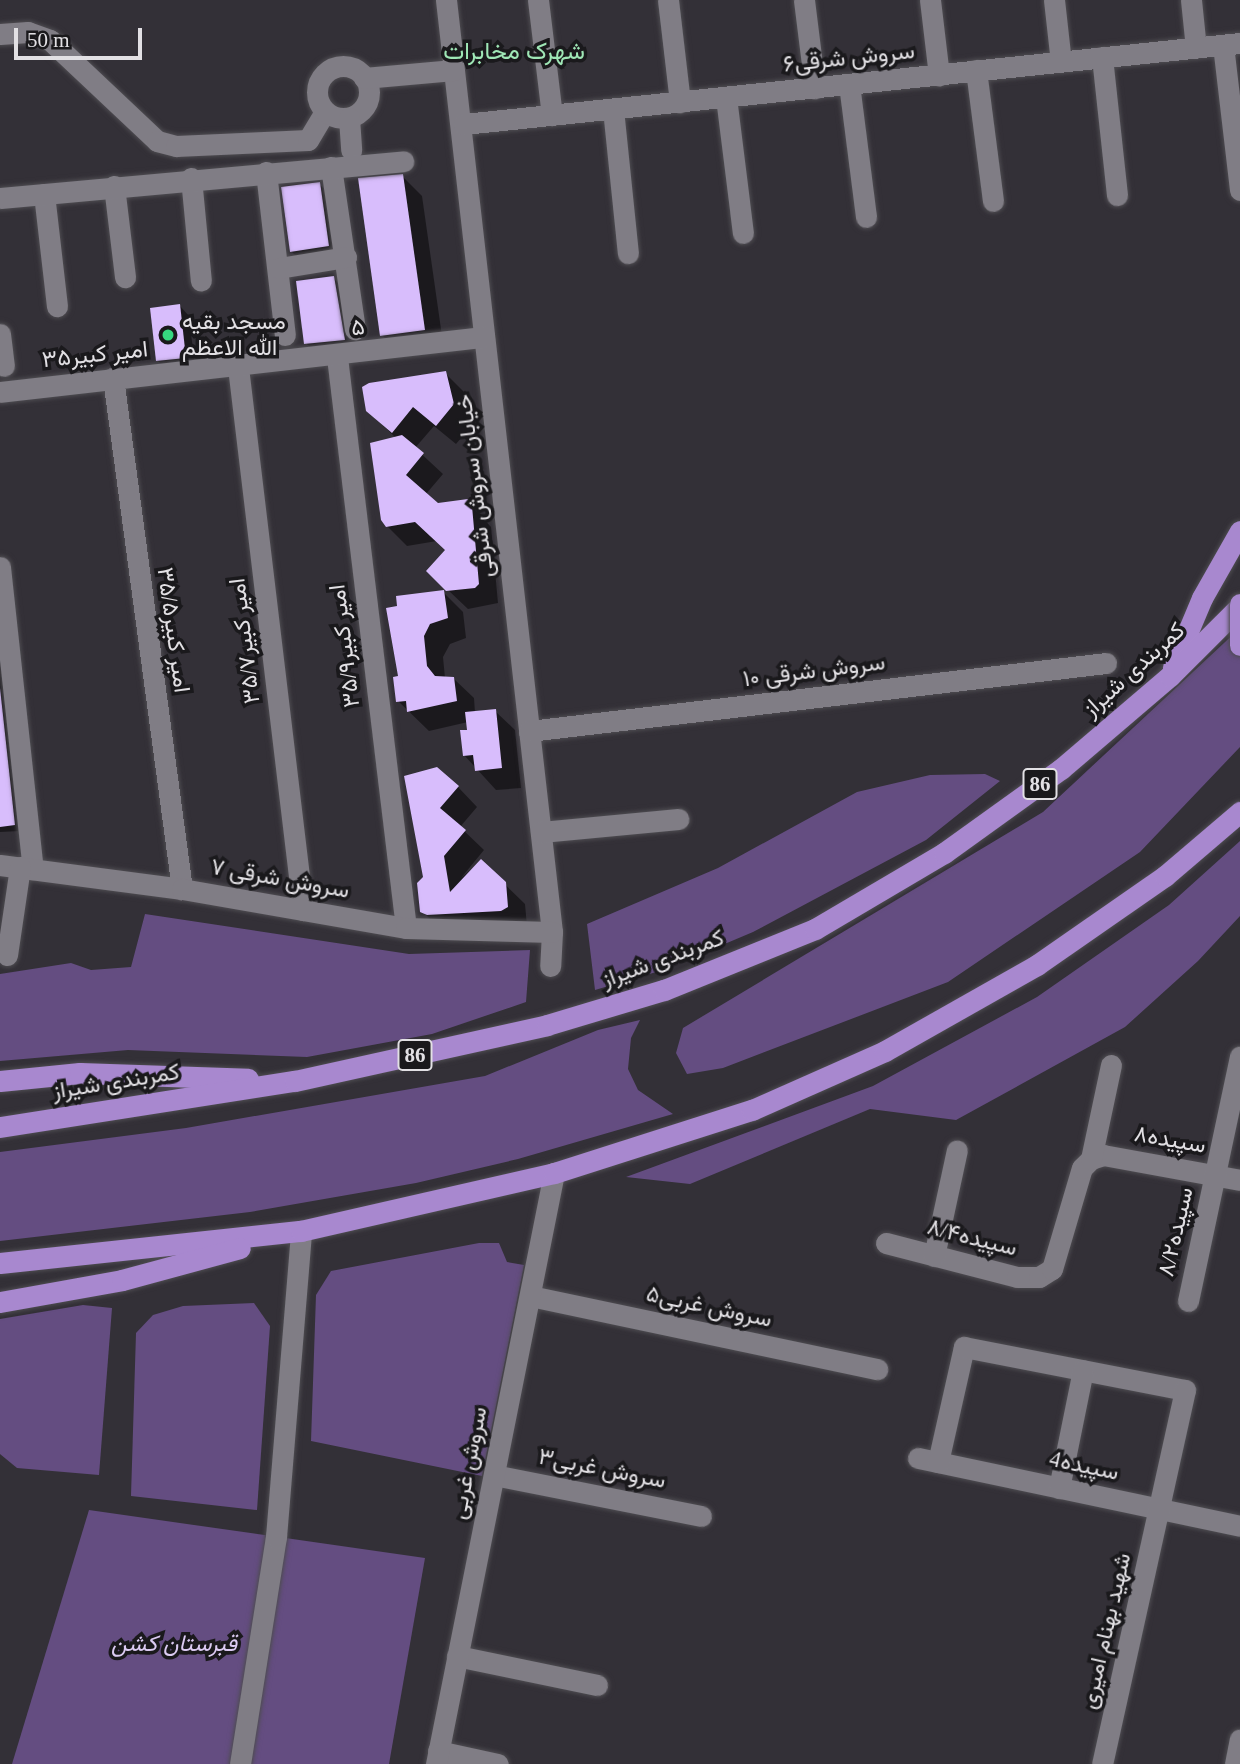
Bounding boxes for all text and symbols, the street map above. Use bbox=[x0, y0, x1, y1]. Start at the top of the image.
scale bar bbox=[18, 14, 145, 58]
text: 50 m bbox=[27, 28, 70, 52]
street label: سروش شرقی۶ bbox=[782, 37, 916, 79]
district label: شهرک مخابرات bbox=[443, 38, 585, 66]
place label: مسجد بقیه الله الاعظم bbox=[182, 308, 286, 362]
street label: ۵ bbox=[350, 313, 366, 343]
marker: مسجد بقیه الله الاعظم bbox=[160, 327, 176, 343]
street label: امیر کبیر۳۵ bbox=[41, 336, 149, 374]
street label: خیابان سروش شرقی bbox=[450, 393, 500, 579]
street label: امیر کبیر۳۵/۵ bbox=[151, 566, 195, 694]
street label: امیر کبیر۳۵/۷ bbox=[224, 577, 266, 705]
street label: امیر کبیر۳۵/۹ bbox=[324, 583, 366, 709]
street label: کمربندی شیراز bbox=[1077, 617, 1191, 723]
street label: سروش شرقی ۱۰ bbox=[741, 649, 887, 693]
road number: 86 bbox=[1023, 766, 1058, 802]
street label: سروش شرقی ۷ bbox=[209, 853, 351, 905]
street label: کمربندی شیراز bbox=[598, 924, 728, 994]
road number: 86 bbox=[398, 1038, 432, 1072]
street label: کمربندی شیراز bbox=[51, 1058, 181, 1106]
street label: سپیده۸ bbox=[1132, 1120, 1208, 1160]
street label: سپیده۸/۲ bbox=[1152, 1185, 1200, 1279]
street label: سپیده۸/۴ bbox=[924, 1214, 1020, 1262]
street label: سروش غربی۵ bbox=[644, 1280, 774, 1334]
street label: سروش غربی bbox=[445, 1404, 493, 1522]
street label: سروش غربی۳ bbox=[536, 1443, 668, 1495]
street label: 4سپیده bbox=[1047, 1445, 1121, 1487]
street label: شهید بهنام امیری bbox=[1075, 1550, 1137, 1712]
park label: قبرستان کشن bbox=[111, 1630, 237, 1658]

